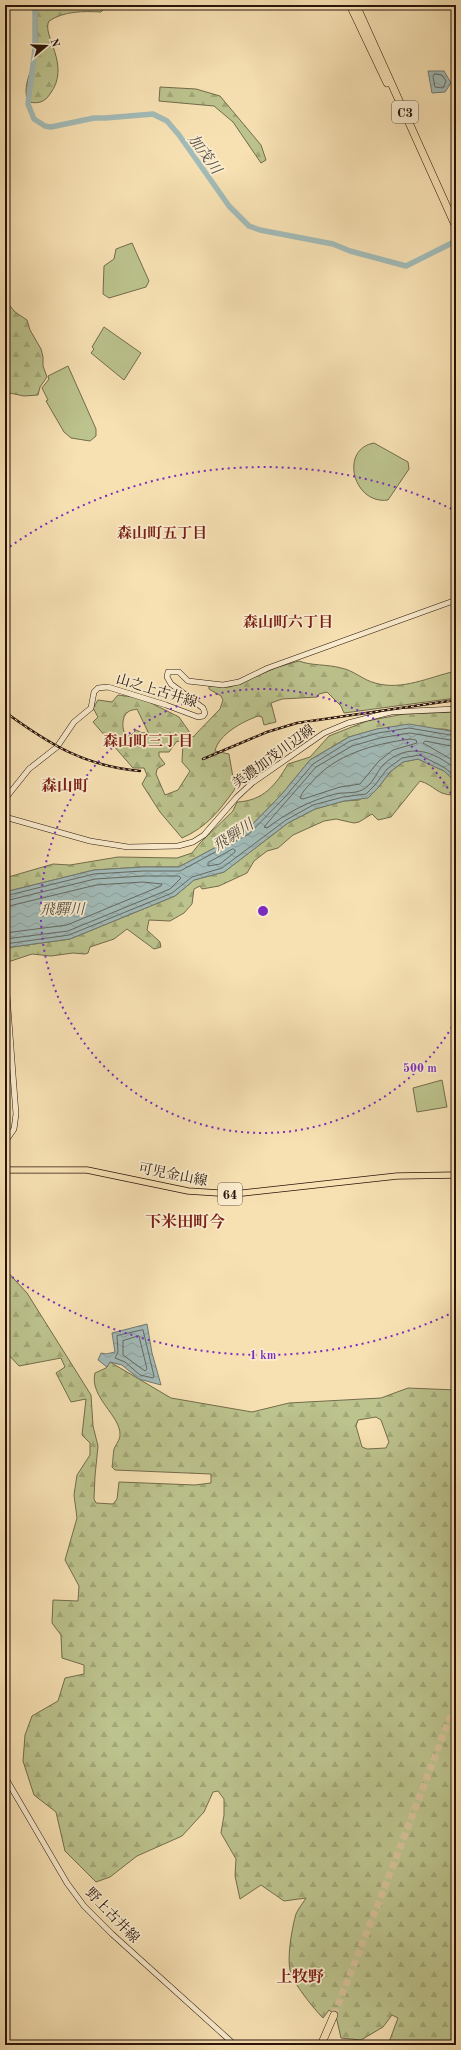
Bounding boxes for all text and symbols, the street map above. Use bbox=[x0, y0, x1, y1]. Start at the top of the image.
north arrow bbox=[26, 26, 66, 66]
text: N bbox=[47, 37, 61, 50]
road number: C3 bbox=[392, 101, 418, 123]
water label: 加茂川 bbox=[184, 131, 226, 179]
district label: 森山町五丁目 bbox=[117, 525, 207, 542]
district label: 森山町六丁目 bbox=[243, 614, 333, 631]
street label: 山之上古井線 bbox=[114, 671, 199, 710]
street label: 美濃加茂川辺線 bbox=[229, 722, 317, 791]
district label: 森山町三丁目 bbox=[103, 733, 193, 750]
district label: 森山町 bbox=[41, 777, 89, 795]
water label: 飛騨川 bbox=[210, 815, 258, 855]
water label: 飛驒川 bbox=[39, 901, 86, 918]
centre of rings bbox=[256, 904, 270, 918]
text: 500 m bbox=[403, 1062, 437, 1075]
street label: 可児金山線 bbox=[137, 1160, 209, 1189]
road number: 64 bbox=[218, 1183, 242, 1205]
district label: 下米田町今 bbox=[145, 1213, 225, 1231]
text: 1 km bbox=[250, 1350, 277, 1362]
street label: 野上古井線 bbox=[83, 1885, 142, 1946]
district label: 上牧野 bbox=[276, 1968, 324, 1986]

